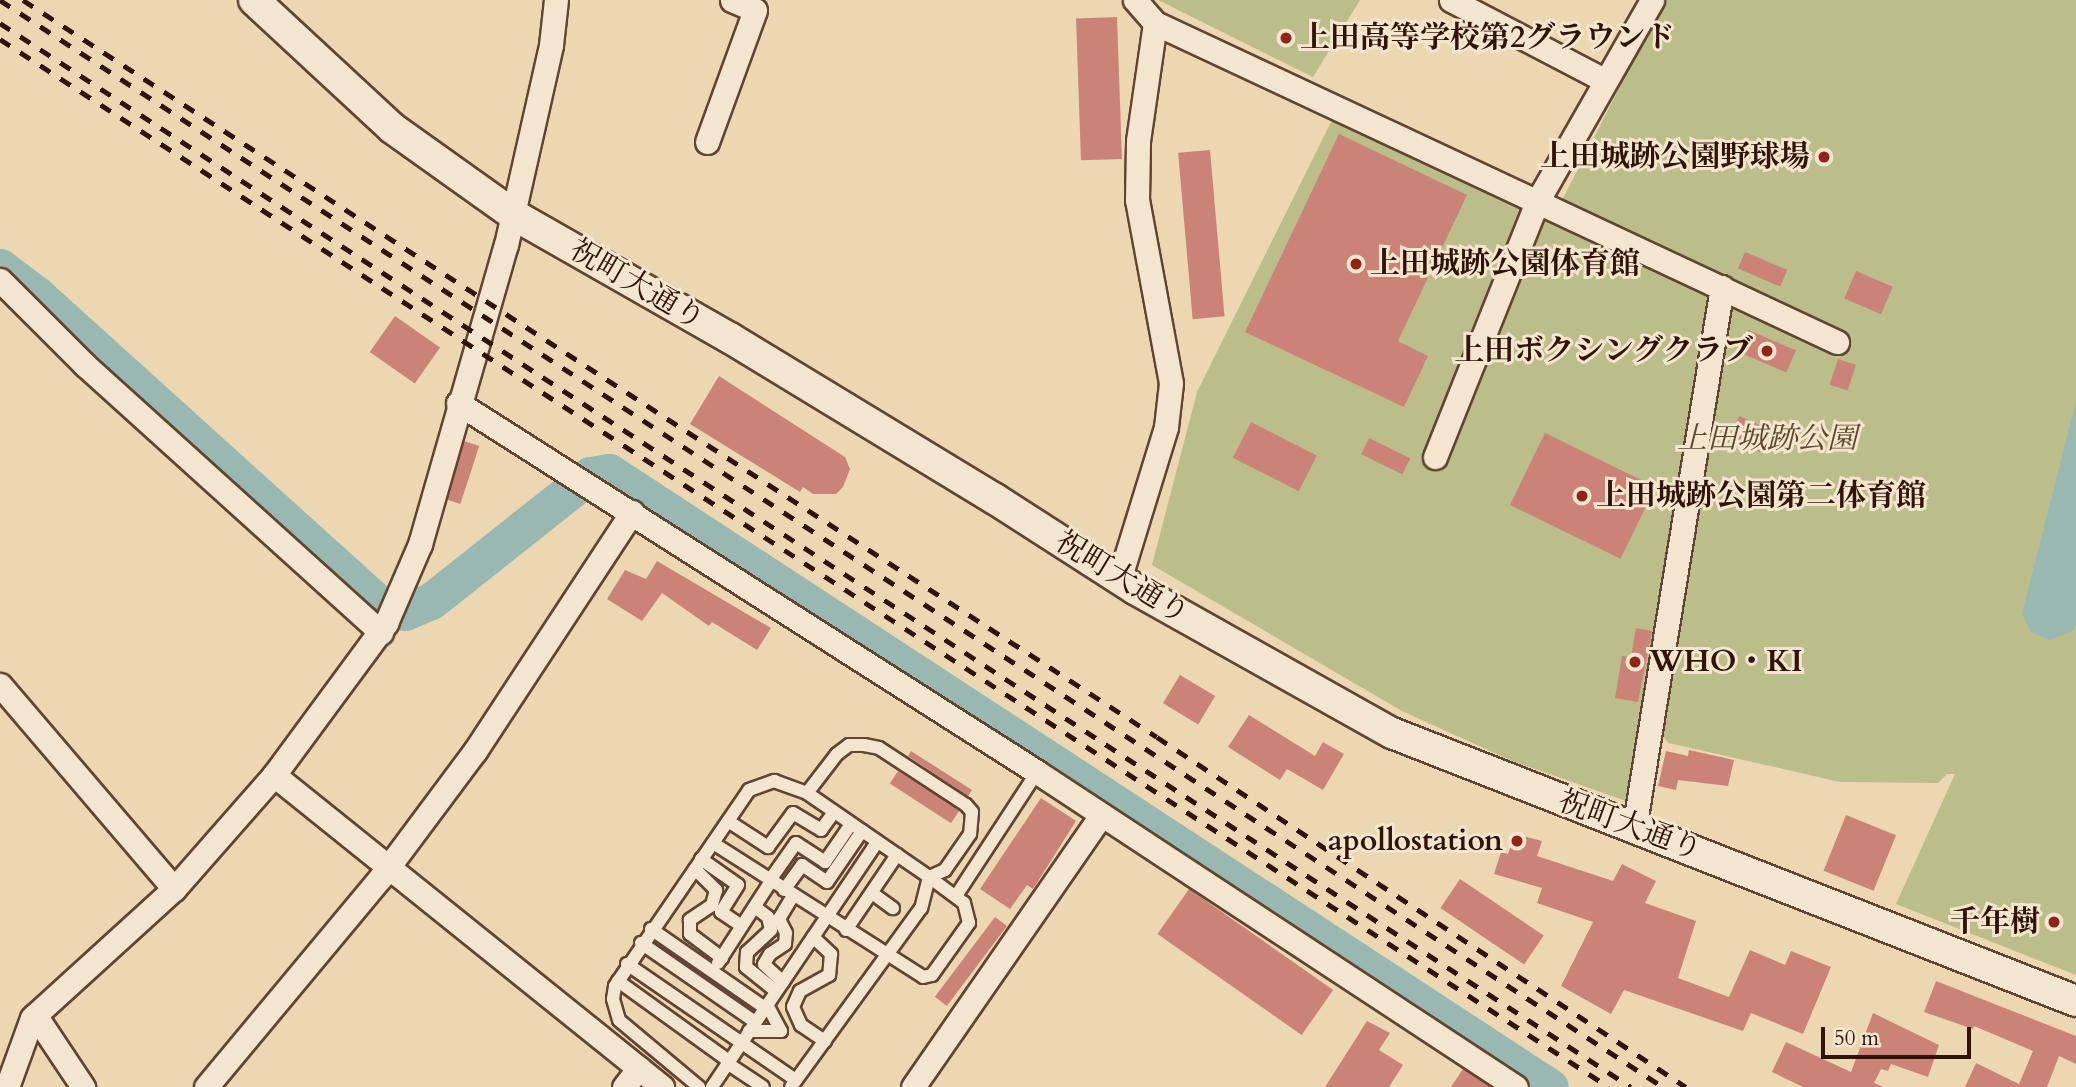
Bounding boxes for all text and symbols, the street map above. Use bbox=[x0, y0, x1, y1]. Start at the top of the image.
place label: 上田高等学校第2グラウンド bbox=[1300, 20, 1675, 56]
marker: 上田高等学校第2グラウンド bbox=[1278, 30, 1294, 46]
place label: 上田城跡公園野球場 bbox=[1540, 139, 1810, 175]
marker: 上田城跡公園野球場 bbox=[1816, 149, 1832, 165]
street label: 祝町大通り bbox=[563, 232, 711, 338]
place label: 上田城跡公園体育館 bbox=[1370, 246, 1640, 282]
marker: 上田城跡公園体育館 bbox=[1348, 256, 1364, 272]
place label: 上田ボクシングクラブ bbox=[1453, 333, 1753, 369]
marker: 上田ボクシングクラブ bbox=[1759, 343, 1775, 359]
park label: 上田城跡公園 bbox=[1677, 421, 1857, 457]
place label: 上田城跡公園第二体育館 bbox=[1596, 478, 1926, 514]
marker: 上田城跡公園第二体育館 bbox=[1574, 488, 1590, 504]
street label: 祝町大通り bbox=[1048, 524, 1196, 632]
place label: WHO・KI bbox=[1649, 644, 1802, 680]
marker: WHO・KI bbox=[1627, 654, 1643, 670]
street label: 祝町大通り bbox=[1553, 783, 1707, 869]
place label: apollostation bbox=[1328, 823, 1503, 859]
marker: apollostation bbox=[1509, 833, 1525, 849]
place label: 千年樹 bbox=[1950, 904, 2040, 940]
marker: 千年樹 bbox=[2046, 914, 2062, 930]
scale bar bbox=[1824, 1014, 1974, 1058]
text: 50 m bbox=[1834, 1024, 1879, 1053]

